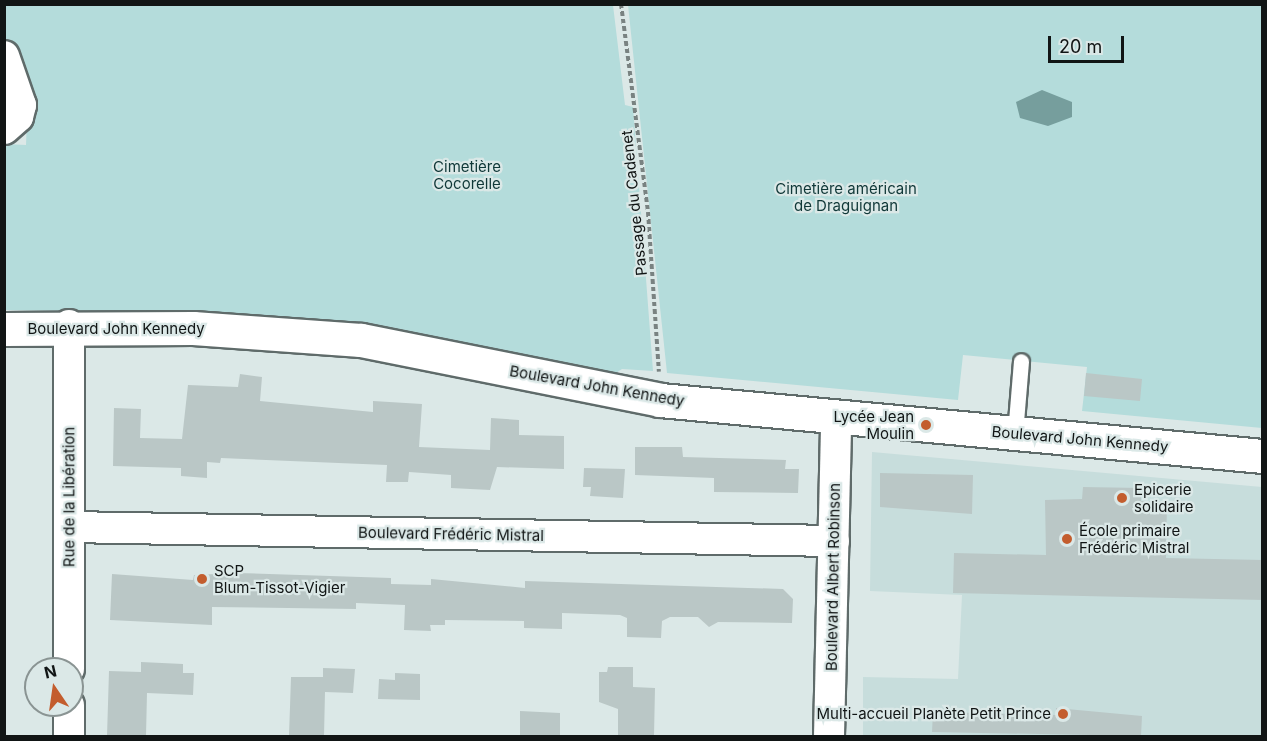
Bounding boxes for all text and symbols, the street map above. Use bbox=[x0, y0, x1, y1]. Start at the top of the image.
scale bar bbox=[1051, 24, 1128, 62]
text: 20 m bbox=[1059, 36, 1102, 57]
street label: Passage du Cadenet bbox=[617, 129, 651, 277]
park label: Cimetière Cocorelle bbox=[433, 157, 501, 192]
park label: Cimetière américain de Draguignan bbox=[775, 179, 917, 214]
street label: Boulevard John Kennedy bbox=[27, 320, 205, 338]
street label: Boulevard John Kennedy bbox=[508, 362, 686, 410]
place label: Lycée Jean Moulin bbox=[833, 407, 914, 442]
marker: Lycée Jean Moulin bbox=[919, 418, 933, 432]
street label: Boulevard John Kennedy bbox=[991, 422, 1169, 456]
street label: Rue de la Libération bbox=[60, 427, 78, 567]
place label: Epicerie solidaire bbox=[1134, 480, 1194, 515]
street label: Boulevard Albert Robinson bbox=[822, 483, 844, 671]
marker: Epicerie solidaire bbox=[1115, 491, 1129, 505]
place label: École primaire Frédéric Mistral bbox=[1079, 521, 1190, 556]
street label: Boulevard Frédéric Mistral bbox=[358, 523, 544, 545]
marker: École primaire Frédéric Mistral bbox=[1060, 532, 1074, 546]
place label: SCP Blum-Tissot-Vigier bbox=[214, 561, 345, 596]
marker: SCP Blum-Tissot-Vigier bbox=[195, 572, 209, 586]
north arrow bbox=[24, 657, 84, 717]
text: N bbox=[42, 660, 59, 683]
place label: Multi-accueil Planète Petit Prince bbox=[816, 705, 1051, 723]
marker: Multi-accueil Planète Petit Prince bbox=[1056, 707, 1070, 721]

